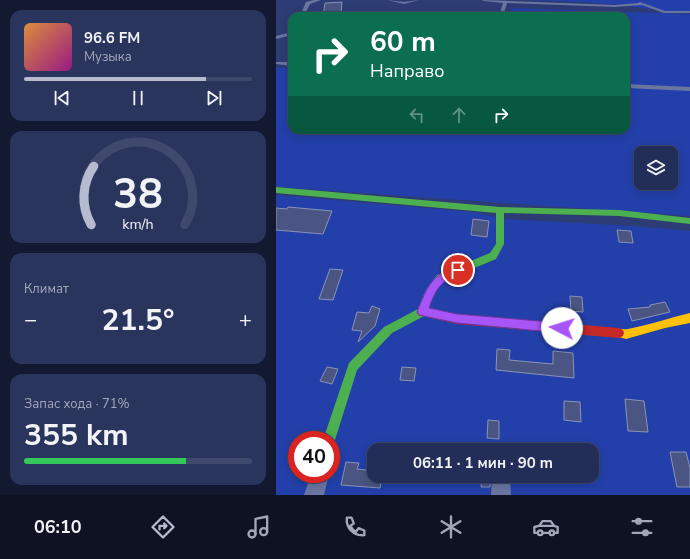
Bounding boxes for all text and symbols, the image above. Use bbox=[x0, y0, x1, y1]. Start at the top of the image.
text: 60 m bbox=[370, 23, 436, 61]
text: 96.6 FM bbox=[84, 28, 140, 48]
icon: right bbox=[304, 28, 356, 80]
text: Музыка bbox=[84, 48, 132, 66]
text: Направо bbox=[370, 59, 444, 83]
icon: previous bbox=[51, 87, 73, 109]
icon: pause bbox=[127, 87, 149, 109]
icon: next bbox=[203, 87, 225, 109]
icon: left bbox=[406, 104, 428, 126]
icon: ahead bbox=[448, 104, 470, 126]
icon: right bbox=[490, 104, 512, 126]
map controls bbox=[634, 146, 678, 190]
button: layers bbox=[634, 146, 678, 190]
text: 38 bbox=[113, 166, 163, 223]
text: km/h bbox=[122, 214, 154, 233]
pin bbox=[441, 253, 475, 287]
icon: arrive bbox=[447, 259, 469, 281]
text: Климат bbox=[24, 280, 69, 298]
text: 21.5° bbox=[102, 300, 174, 341]
text: − bbox=[24, 305, 37, 335]
text: + bbox=[239, 305, 252, 335]
position arrow bbox=[541, 307, 583, 349]
text: Запас хода · 71% bbox=[24, 395, 130, 413]
text: 355 km bbox=[24, 415, 129, 456]
speed limit sign: 40 bbox=[288, 431, 340, 483]
text: 06:11 · 1 мин · 90 m bbox=[413, 453, 553, 473]
icon: directions bbox=[149, 513, 177, 541]
icon: music bbox=[245, 513, 273, 541]
icon: phone bbox=[341, 513, 369, 541]
icon: climate bbox=[437, 513, 465, 541]
icon: car bbox=[532, 513, 560, 541]
icon: filters bbox=[628, 513, 656, 541]
text: 06:10 bbox=[34, 515, 82, 539]

